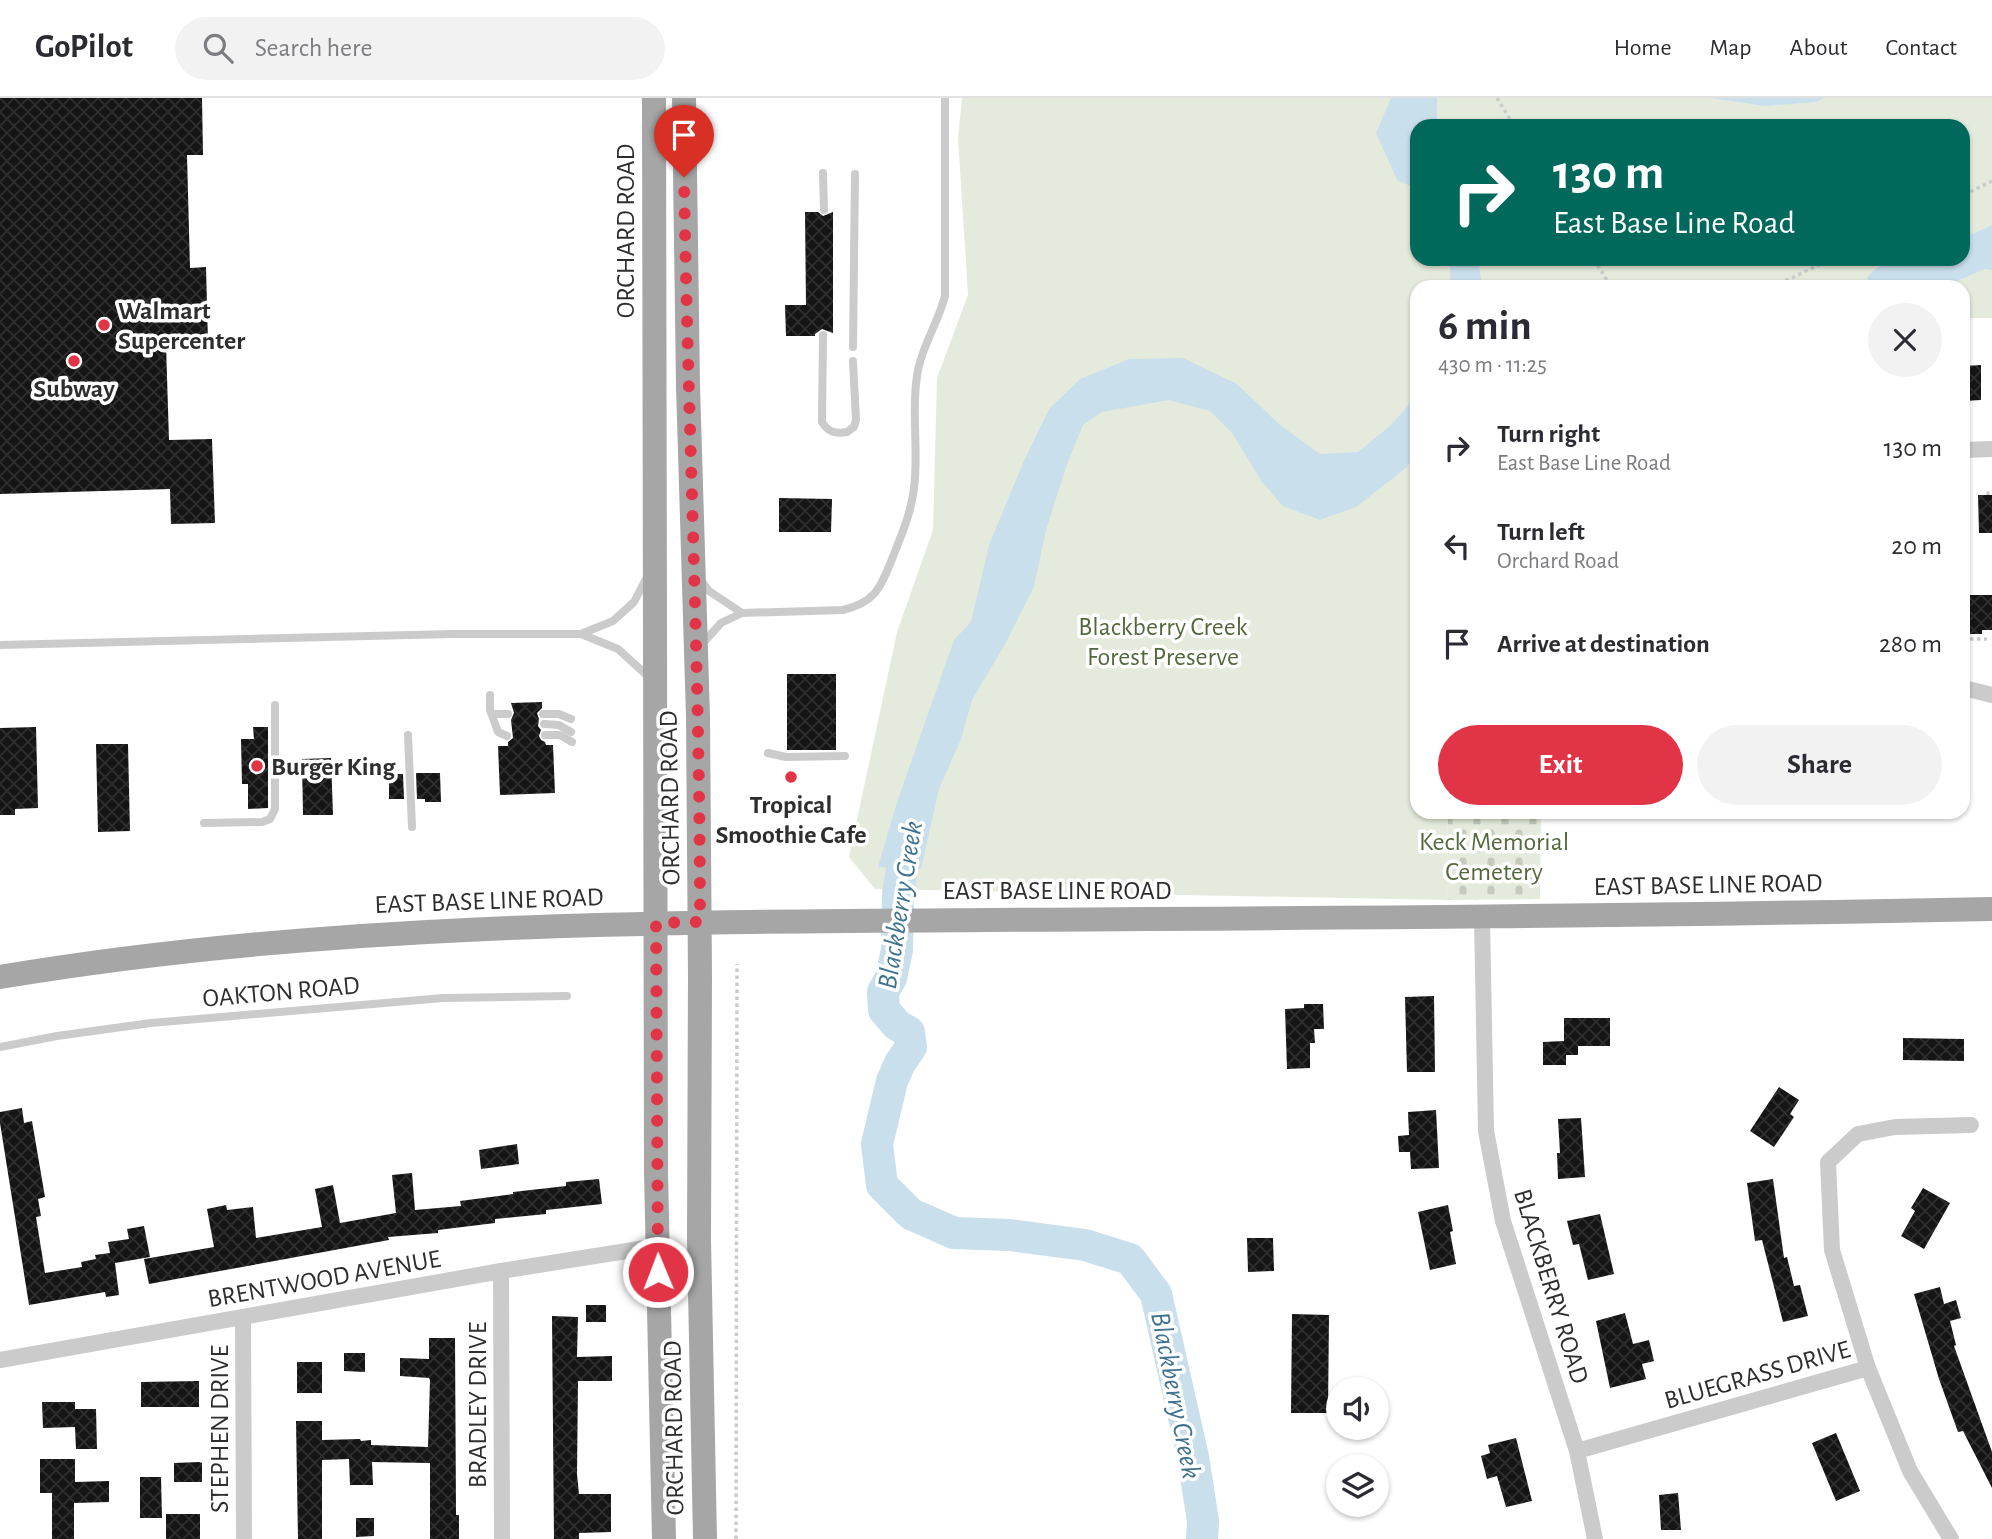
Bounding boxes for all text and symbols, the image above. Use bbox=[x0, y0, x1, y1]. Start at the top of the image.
search box bbox=[175, 17, 665, 80]
icon: search bbox=[199, 29, 237, 67]
text: GoPilot bbox=[35, 31, 133, 64]
text: Search here bbox=[255, 35, 372, 61]
text: Home bbox=[1614, 36, 1672, 60]
text: Map bbox=[1710, 36, 1752, 60]
text: About bbox=[1790, 36, 1847, 60]
text: Contact bbox=[1885, 36, 1957, 60]
pin bbox=[654, 105, 714, 177]
icon: arrive bbox=[665, 116, 703, 154]
street label: ORCHARD ROAD bbox=[613, 144, 639, 318]
icon: right bbox=[1438, 147, 1529, 238]
text: 130 m bbox=[1553, 149, 1664, 198]
text: East Base Line Road bbox=[1553, 207, 1795, 239]
place label: Walmart Supercenter bbox=[118, 298, 245, 354]
button: close bbox=[1868, 303, 1942, 377]
text: 6 min bbox=[1438, 305, 1532, 347]
marker: Walmart Supercenter bbox=[96, 317, 112, 333]
marker: Subway bbox=[66, 353, 82, 369]
text: 430 m · 11:25 bbox=[1438, 354, 1547, 377]
place label: Subway bbox=[33, 376, 115, 402]
text: Turn right bbox=[1497, 421, 1600, 447]
icon: right bbox=[1438, 429, 1476, 467]
text: 130 m bbox=[1884, 435, 1942, 461]
text: East Base Line Road bbox=[1497, 452, 1671, 475]
text: Turn left bbox=[1497, 519, 1585, 545]
icon: left bbox=[1438, 527, 1476, 565]
text: 20 m bbox=[1891, 533, 1942, 559]
text: Orchard Road bbox=[1497, 550, 1619, 573]
park label: Blackberry Creek Forest Preserve bbox=[1078, 614, 1248, 670]
icon: arrive bbox=[1438, 625, 1476, 663]
text: Arrive at destination bbox=[1497, 631, 1710, 657]
text: 280 m bbox=[1879, 631, 1942, 657]
street label: ORCHARD ROAD bbox=[655, 710, 685, 886]
button: Exit bbox=[1438, 725, 1683, 805]
button: Share bbox=[1697, 725, 1942, 805]
place label: Burger King bbox=[271, 754, 396, 780]
marker: Burger King bbox=[249, 758, 265, 774]
marker: Tropical Smoothie Cafe bbox=[783, 769, 799, 785]
place label: Tropical Smoothie Cafe bbox=[715, 792, 867, 848]
water label: Blackberry Creek bbox=[874, 819, 928, 991]
park label: Keck Memorial Cemetery bbox=[1419, 829, 1569, 885]
street label: EAST BASE LINE ROAD bbox=[1593, 870, 1823, 900]
street label: EAST BASE LINE ROAD bbox=[942, 878, 1172, 904]
street label: EAST BASE LINE ROAD bbox=[374, 884, 604, 918]
street label: OAKTON ROAD bbox=[202, 972, 361, 1012]
street label: BLACKBERRY ROAD bbox=[1509, 1186, 1593, 1387]
position arrow bbox=[621, 1235, 695, 1309]
street label: BRENTWOOD AVENUE bbox=[206, 1246, 443, 1312]
water label: Blackberry Creek bbox=[1145, 1309, 1205, 1481]
street label: BRADLEY DRIVE bbox=[465, 1322, 491, 1488]
street label: BLUEGRASS DRIVE bbox=[1661, 1336, 1853, 1414]
street label: ORCHARD ROAD bbox=[659, 1340, 689, 1516]
street label: STEPHEN DRIVE bbox=[207, 1345, 233, 1513]
map controls bbox=[1326, 1377, 1389, 1517]
button: sound bbox=[1326, 1377, 1389, 1440]
button: layers bbox=[1326, 1454, 1389, 1517]

